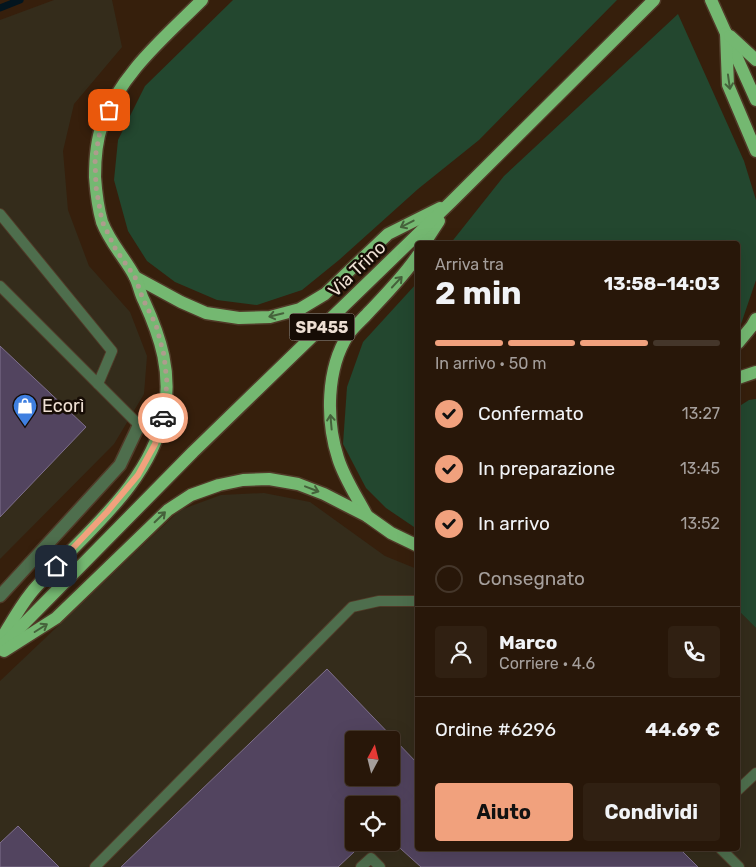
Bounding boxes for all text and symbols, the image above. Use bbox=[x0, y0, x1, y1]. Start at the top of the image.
one-way arrow bbox=[724, 73, 734, 89]
pin bbox=[88, 89, 130, 131]
icon: bag bbox=[95, 96, 123, 124]
one-way arrow bbox=[400, 219, 415, 229]
street label: Via Trino bbox=[324, 236, 390, 302]
text: Arriva tra bbox=[435, 255, 504, 274]
text: 13:58–14:03 bbox=[604, 272, 720, 295]
text: 2 min bbox=[435, 274, 522, 312]
one-way arrow bbox=[391, 276, 403, 289]
one-way arrow bbox=[269, 311, 285, 320]
road number: SP455 bbox=[290, 314, 354, 341]
text: In arrivo · 50 m bbox=[435, 354, 547, 373]
shop icon: Ecorì bbox=[12, 393, 38, 427]
courier bbox=[138, 393, 188, 443]
place label: Ecorì bbox=[42, 395, 84, 417]
icon: check bbox=[435, 400, 463, 428]
text: Confermato bbox=[478, 402, 584, 425]
icon: car bbox=[149, 404, 177, 432]
text: 13:27 bbox=[682, 404, 720, 423]
one-way arrow bbox=[326, 414, 336, 430]
icon: check bbox=[435, 455, 463, 483]
text: In preparazione bbox=[478, 457, 615, 480]
text: 13:45 bbox=[680, 459, 720, 478]
one-way arrow bbox=[303, 485, 319, 494]
icon: check bbox=[435, 510, 463, 538]
one-way arrow bbox=[154, 511, 167, 523]
text: In arrivo bbox=[478, 512, 550, 535]
text: 13:52 bbox=[681, 514, 720, 533]
pin bbox=[35, 545, 77, 587]
icon: home bbox=[42, 552, 70, 580]
text: Consegnato bbox=[478, 567, 585, 590]
one-way arrow bbox=[34, 622, 48, 632]
button: person bbox=[435, 626, 487, 678]
button: phone bbox=[668, 626, 720, 678]
text: Marco bbox=[499, 631, 557, 654]
text: Corriere · 4.6 bbox=[499, 654, 595, 673]
text: Ordine #6296 bbox=[435, 718, 556, 741]
text: 44.69 € bbox=[645, 718, 720, 741]
north arrow bbox=[345, 731, 400, 786]
map controls bbox=[345, 731, 400, 851]
button: Aiuto bbox=[435, 783, 573, 841]
button: Condividi bbox=[583, 783, 720, 841]
button: locate bbox=[345, 796, 400, 851]

